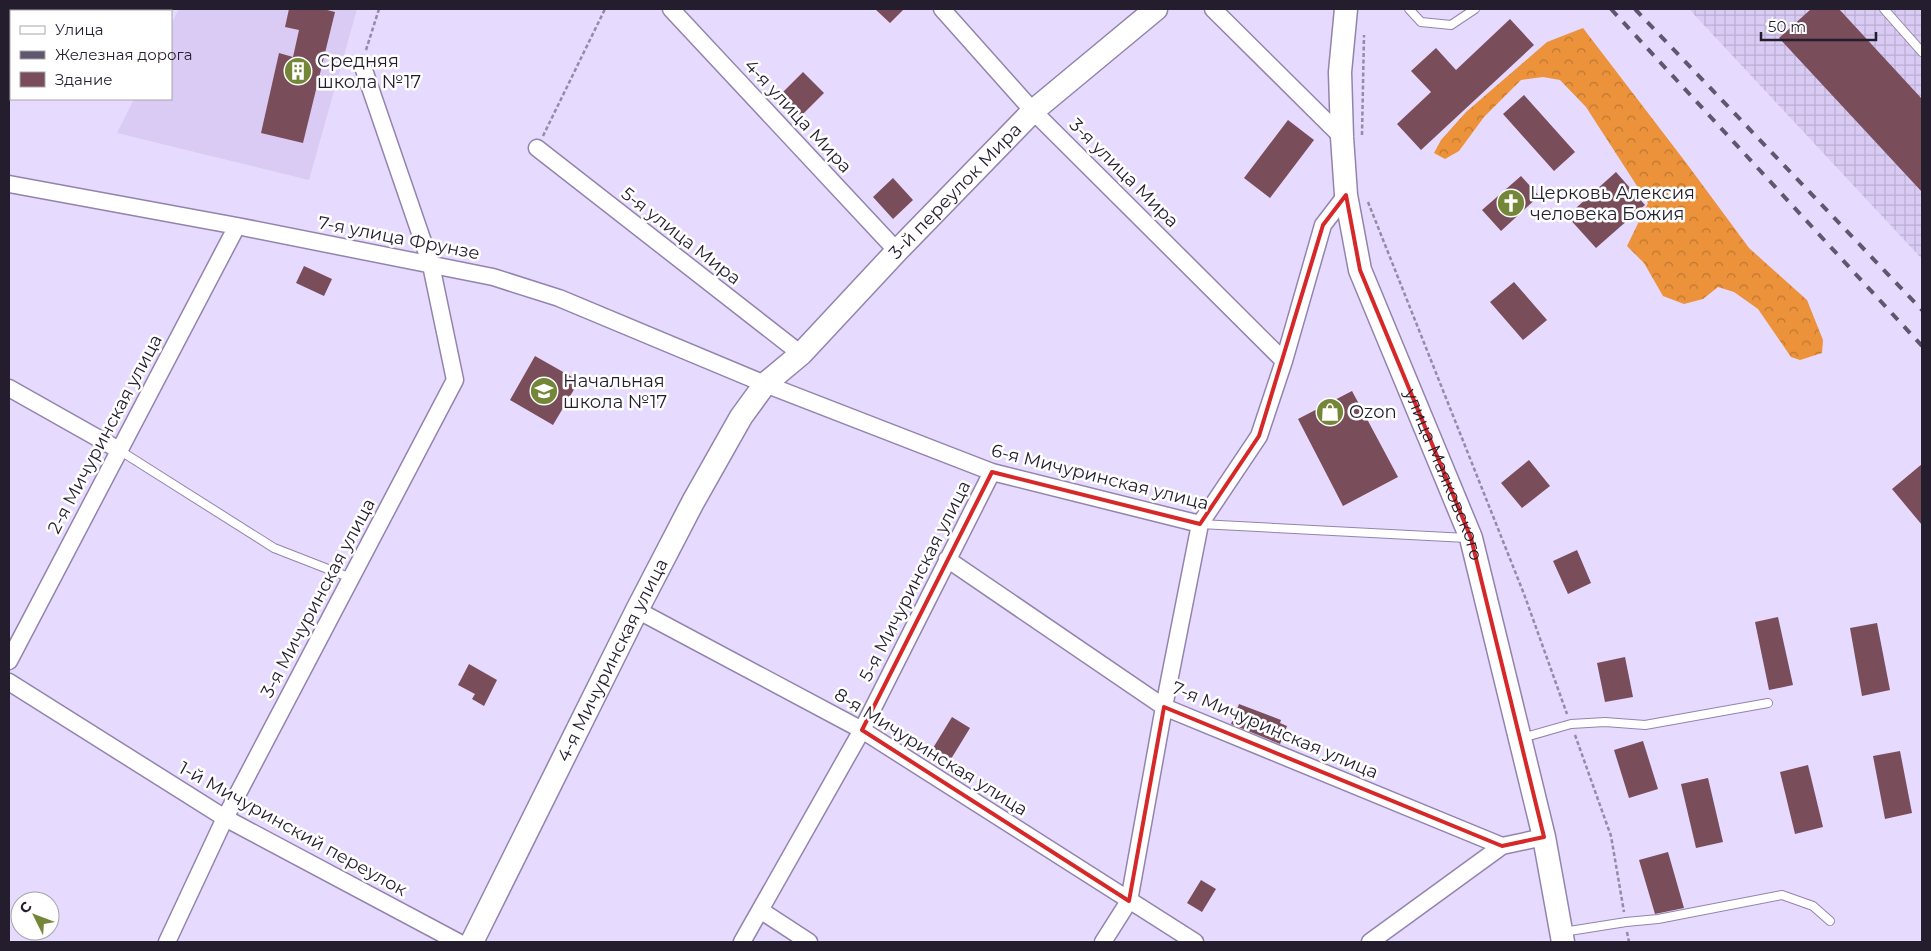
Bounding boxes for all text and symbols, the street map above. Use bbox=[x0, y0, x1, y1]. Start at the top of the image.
legend bbox=[10, 10, 172, 100]
scale bar bbox=[1761, 10, 1876, 42]
text: 50 m bbox=[1768, 17, 1806, 36]
text: Улица bbox=[55, 20, 103, 39]
text: Железная дорога bbox=[55, 45, 192, 64]
place label: Средняя школа №17 bbox=[317, 50, 421, 93]
street label: 4-я улица Мира bbox=[740, 55, 856, 177]
building icon: Средняя школа №17 bbox=[283, 56, 313, 86]
text: Здание bbox=[55, 70, 113, 89]
street label: 3-я улица Мира bbox=[1065, 114, 1183, 232]
street label: 3-й переулок Мира bbox=[884, 119, 1026, 264]
street label: 5-я улица Мира bbox=[617, 182, 745, 290]
place label: Церковь Алексия человека Божия bbox=[1530, 182, 1695, 225]
church icon: Церковь Алексия человека Божия bbox=[1496, 188, 1526, 218]
street label: 7-я улица Фрунзе bbox=[316, 212, 482, 264]
street label: 2-я Мичуринская улица bbox=[43, 331, 167, 537]
place label: Начальная школа №17 bbox=[563, 370, 667, 413]
school or university icon: Начальная школа №17 bbox=[529, 376, 559, 406]
street label: улица Маяковского bbox=[1399, 384, 1487, 563]
shop icon: Ozon bbox=[1315, 397, 1345, 427]
place label: Ozon bbox=[1349, 401, 1397, 423]
street label: 6-я Мичуринская улица bbox=[989, 439, 1211, 515]
street label: 5-я Мичуринская улица bbox=[855, 477, 975, 685]
street label: 3-я Мичуринская улица bbox=[256, 495, 380, 701]
street label: 4-я Мичуринская улица bbox=[552, 555, 673, 765]
street label: 7-я Мичуринская улица bbox=[1169, 677, 1381, 783]
street label: 8-я Мичуринская улица bbox=[830, 683, 1032, 821]
street label: 1-й Мичуринский переулок bbox=[175, 757, 411, 901]
north arrow bbox=[10, 891, 60, 941]
text: С bbox=[15, 897, 35, 917]

